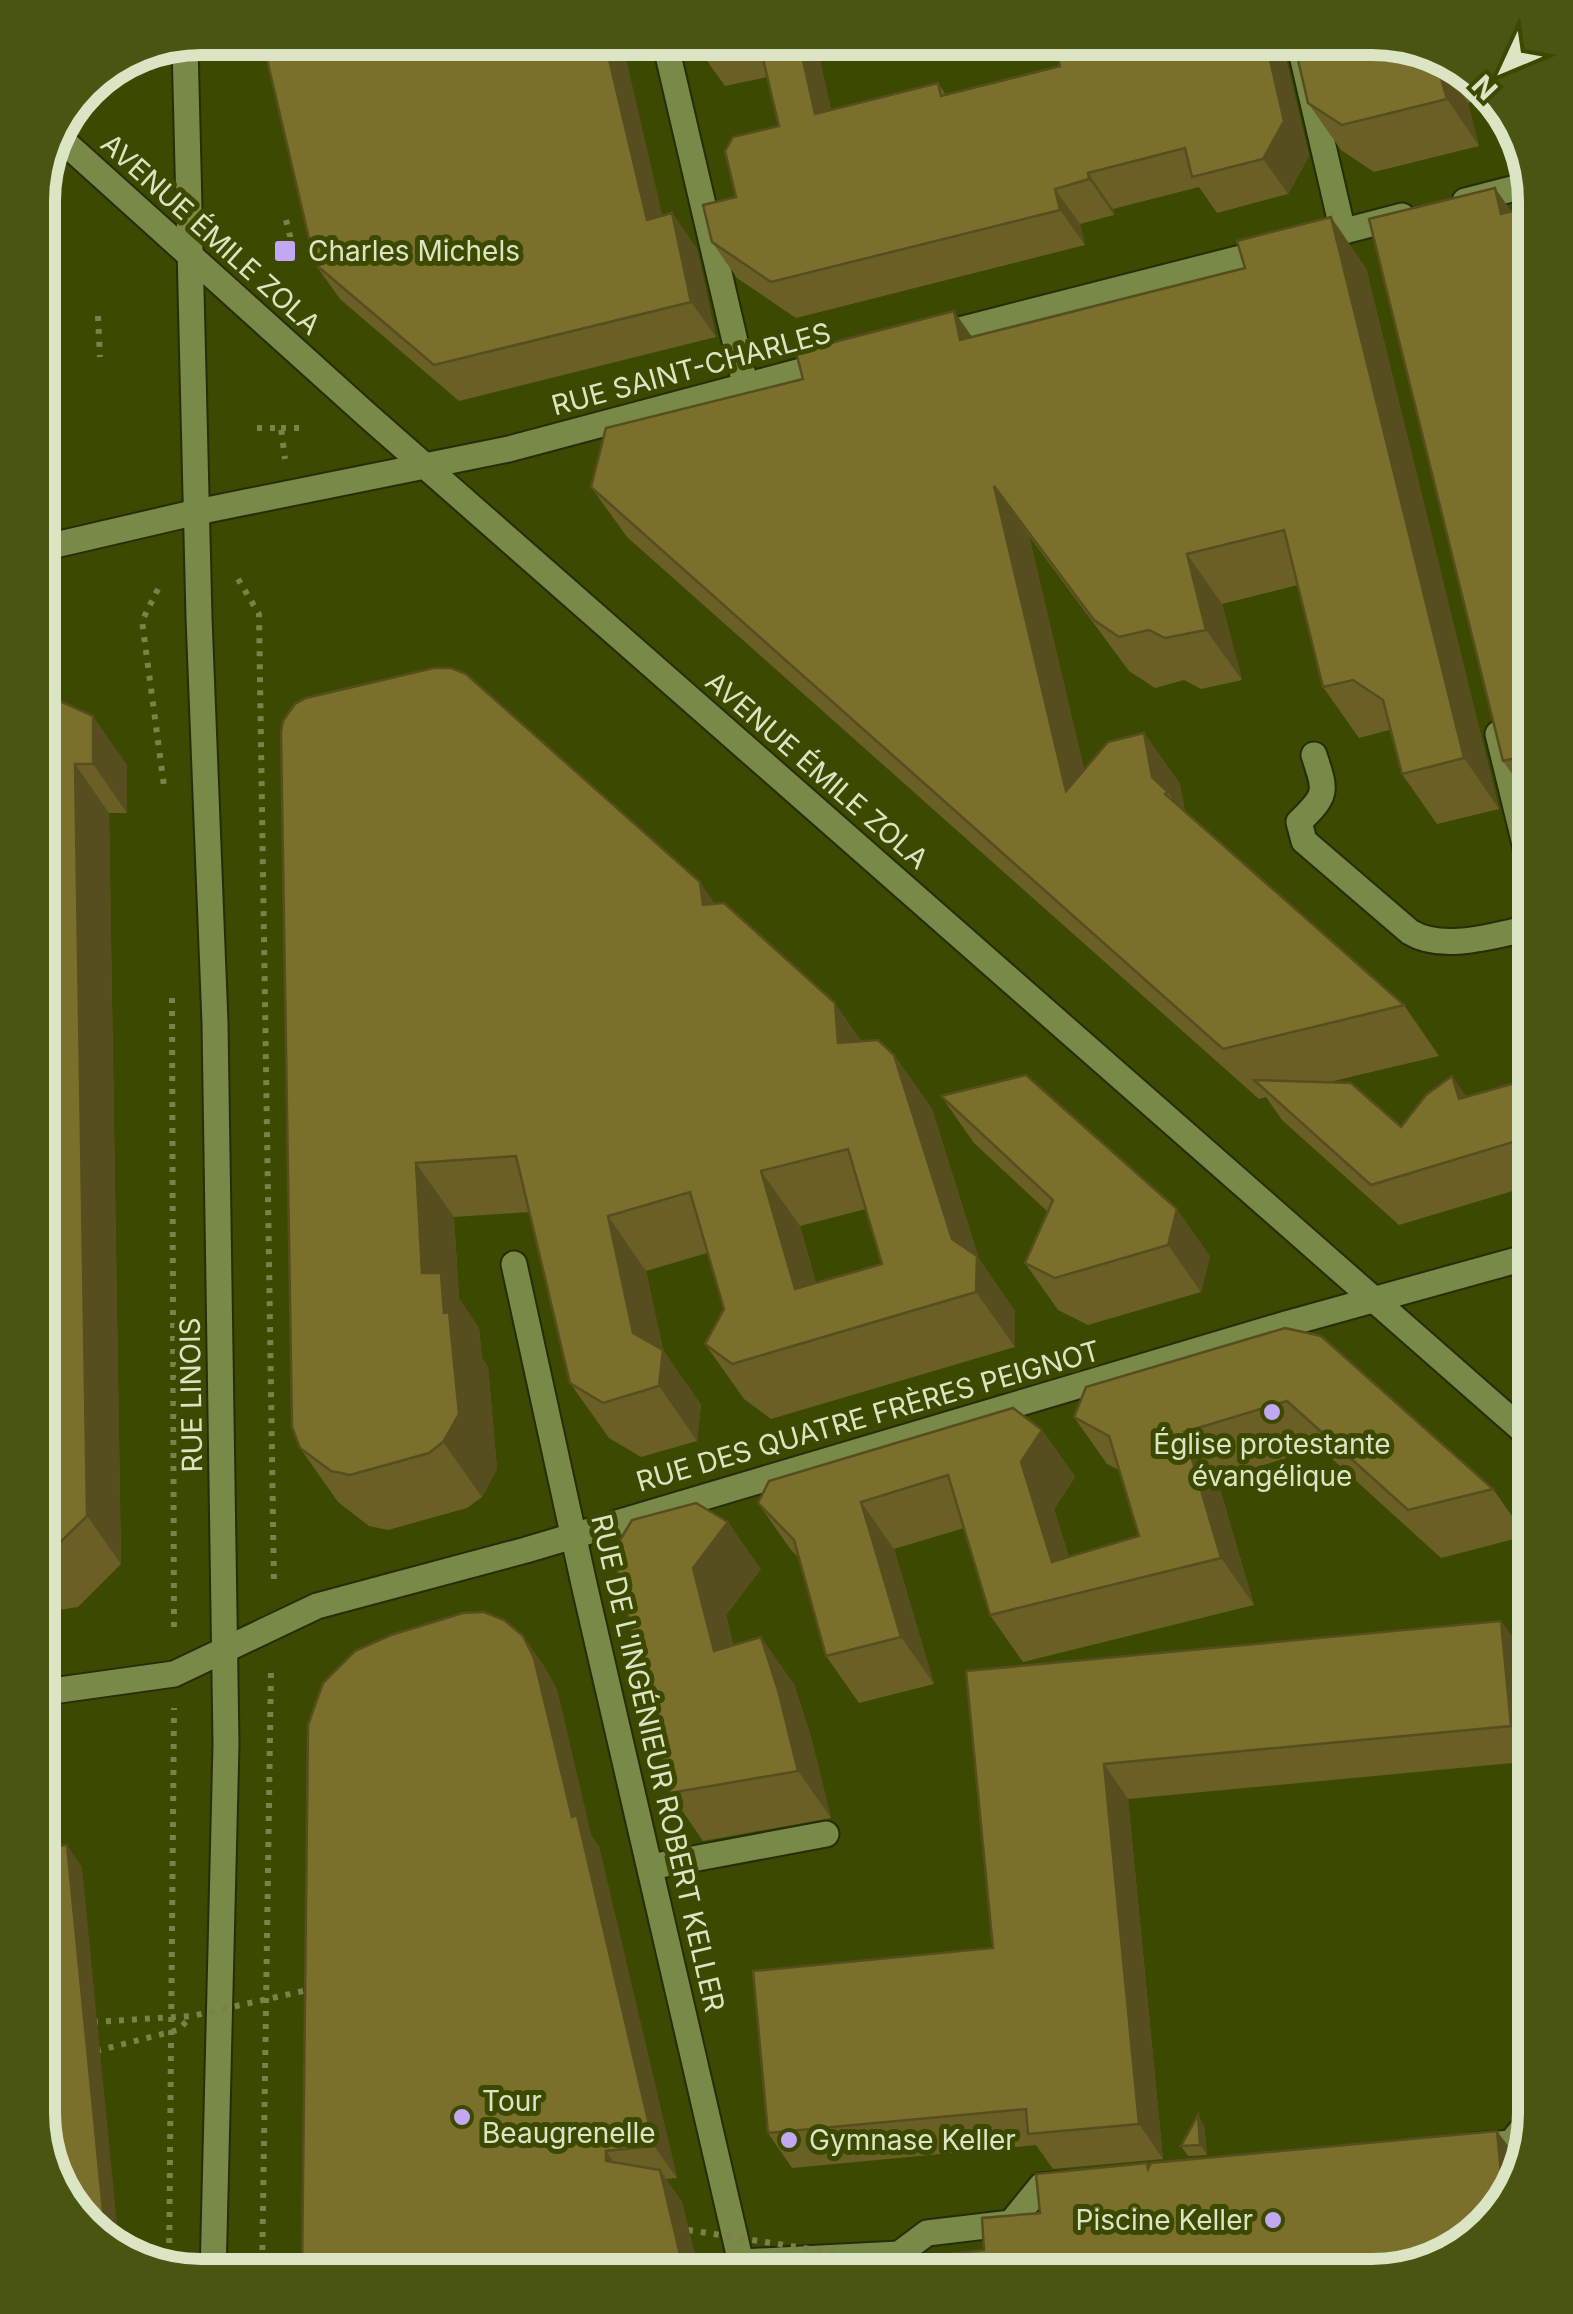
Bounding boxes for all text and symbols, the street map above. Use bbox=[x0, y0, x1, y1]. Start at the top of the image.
north arrow bbox=[1453, 20, 1553, 120]
text: N bbox=[1465, 68, 1505, 107]
street label: AVENUE ÉMILE ZOLA bbox=[94, 126, 328, 342]
place label: Charles Michels bbox=[308, 234, 520, 268]
marker: Charles Michels bbox=[272, 238, 298, 264]
street label: RUE SAINT-CHARLES bbox=[548, 315, 834, 423]
street label: AVENUE ÉMILE ZOLA bbox=[699, 663, 936, 876]
street label: RUE LINOIS bbox=[173, 1317, 209, 1473]
street label: RUE DES QUATRE FRÈRES PEIGNOT bbox=[632, 1332, 1104, 1499]
marker: Église protestante évangélique bbox=[1261, 1401, 1283, 1423]
place label: Église protestante évangélique bbox=[1153, 1426, 1391, 1493]
street label: RUE DE L'INGÉNIEUR ROBERT KELLER bbox=[584, 1511, 733, 2015]
place label: Tour Beaugrenelle bbox=[482, 2084, 656, 2150]
marker: Tour Beaugrenelle bbox=[451, 2106, 473, 2128]
place label: Gymnase Keller bbox=[809, 2123, 1016, 2157]
marker: Gymnase Keller bbox=[778, 2129, 800, 2151]
place label: Piscine Keller bbox=[1076, 2203, 1253, 2237]
marker: Piscine Keller bbox=[1262, 2209, 1284, 2231]

